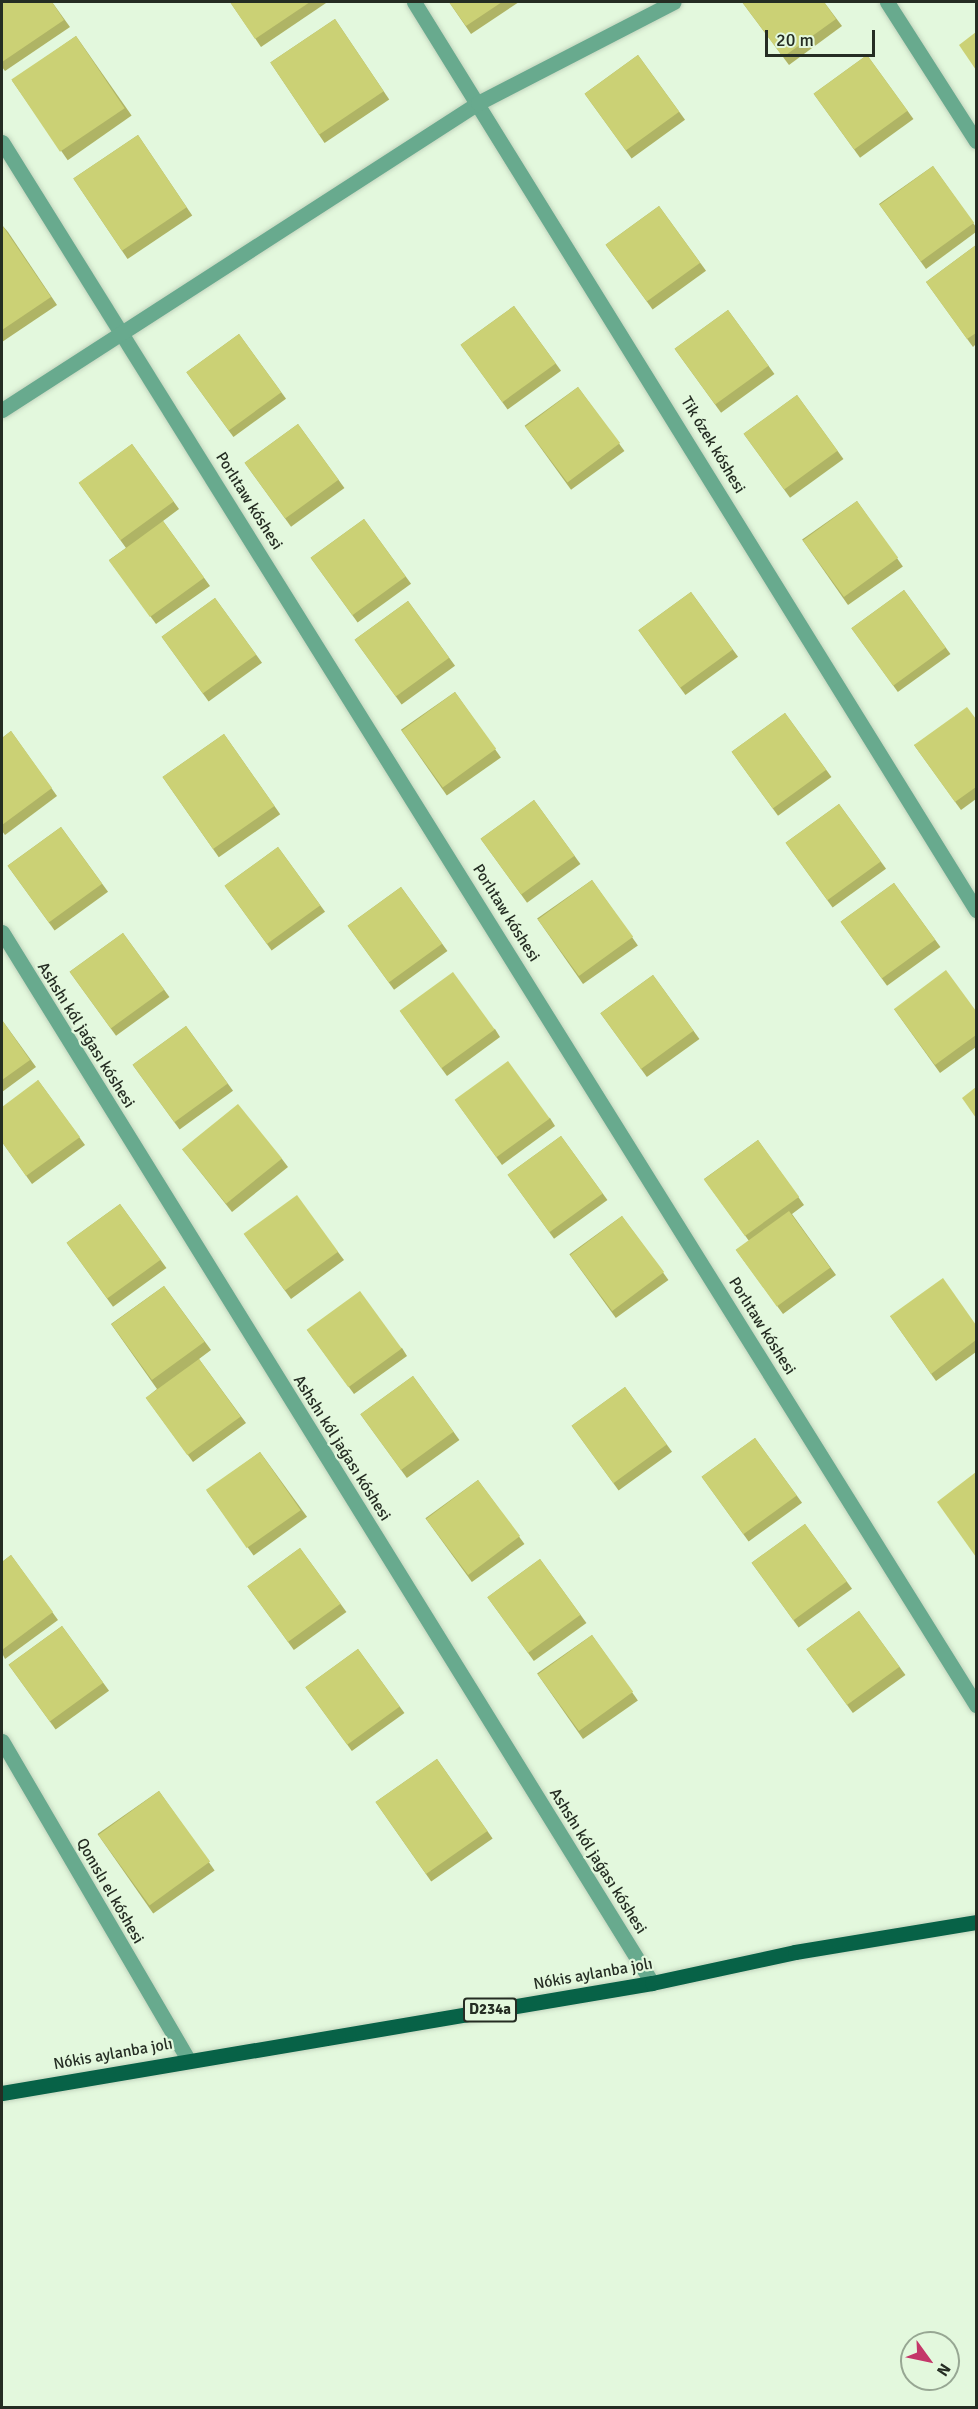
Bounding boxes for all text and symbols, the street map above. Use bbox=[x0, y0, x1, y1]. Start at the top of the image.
scale bar bbox=[768, 18, 878, 56]
text: 20 m bbox=[776, 29, 814, 51]
street label: Tik ózek kóshesi bbox=[677, 393, 749, 497]
street label: Porlıtaw kóshesi bbox=[211, 449, 287, 553]
street label: Porlıtaw kóshesi bbox=[468, 861, 544, 965]
street label: Ashshı kól jaǵası kóshesi bbox=[33, 959, 139, 1111]
street label: Porlıtaw kóshesi bbox=[724, 1274, 800, 1378]
street label: Ashshı kól jaǵası kóshesi bbox=[289, 1372, 395, 1524]
street label: Ashshı kól jaǵası kóshesi bbox=[545, 1785, 651, 1937]
street label: Qonıslı el kóshesi bbox=[72, 1835, 148, 1947]
street label: Nókis aylanba jolı bbox=[532, 1954, 654, 1994]
road number: D234a bbox=[462, 1998, 518, 2022]
street label: Nókis aylanba jolı bbox=[52, 2034, 174, 2074]
north arrow bbox=[900, 2331, 960, 2391]
text: N bbox=[932, 2360, 955, 2380]

